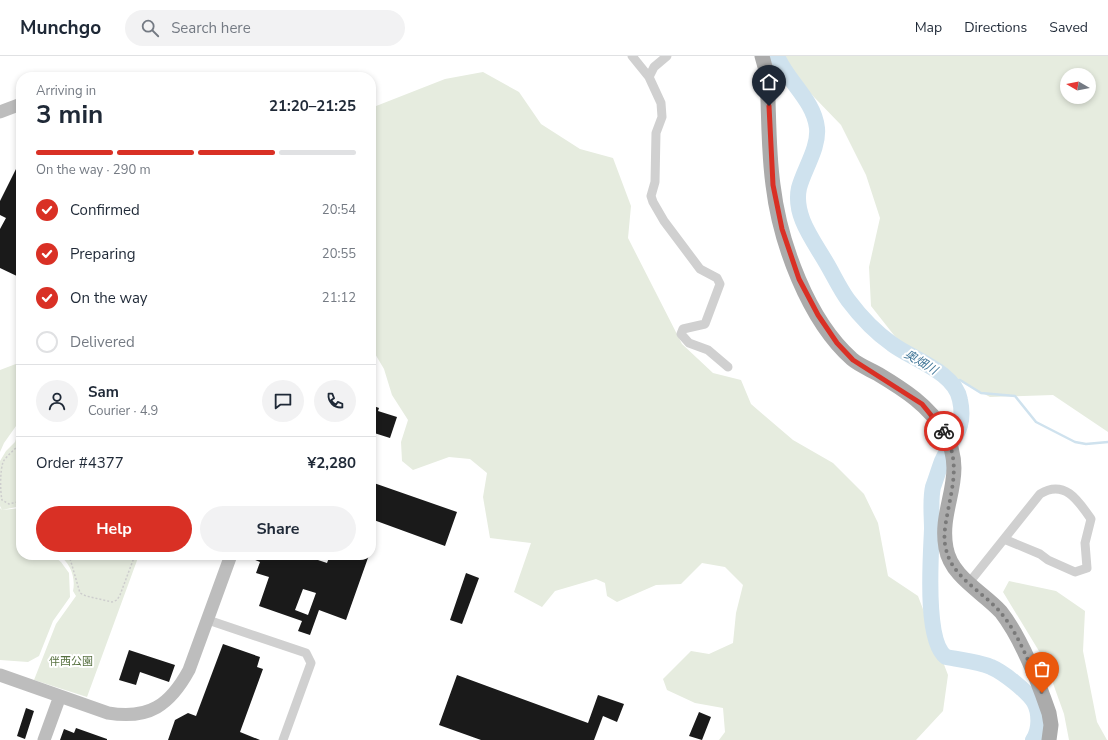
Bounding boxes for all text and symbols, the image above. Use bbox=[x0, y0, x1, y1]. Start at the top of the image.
search box bbox=[125, 10, 405, 46]
text: Munchgo bbox=[20, 15, 101, 41]
icon: search bbox=[139, 17, 161, 39]
text: Search here bbox=[171, 18, 251, 38]
text: Map bbox=[915, 18, 942, 37]
text: Directions bbox=[964, 18, 1027, 37]
text: Saved bbox=[1049, 18, 1088, 37]
pin bbox=[752, 65, 786, 106]
north arrow bbox=[1060, 68, 1096, 104]
map controls bbox=[1060, 68, 1096, 104]
icon: home bbox=[758, 71, 780, 93]
text: Arriving in bbox=[36, 82, 96, 100]
text: 21:20–21:25 bbox=[269, 96, 356, 116]
text: 3 min bbox=[36, 97, 103, 132]
text: On the way · 290 m bbox=[36, 161, 151, 179]
icon: check bbox=[36, 199, 58, 221]
text: Confirmed bbox=[70, 200, 140, 220]
text: 20:54 bbox=[322, 201, 356, 219]
icon: check bbox=[36, 243, 58, 265]
text: Preparing bbox=[70, 244, 135, 264]
text: 20:55 bbox=[322, 245, 356, 263]
icon: check bbox=[36, 287, 58, 309]
text: On the way bbox=[70, 288, 148, 308]
text: 21:12 bbox=[322, 289, 356, 307]
text: Delivered bbox=[70, 332, 135, 352]
water label: 奥畑川 bbox=[901, 346, 942, 379]
button: person bbox=[36, 380, 78, 422]
button: chat bbox=[262, 380, 304, 422]
button: phone bbox=[314, 380, 356, 422]
text: Sam bbox=[88, 382, 119, 402]
text: Courier · 4.9 bbox=[88, 402, 158, 420]
courier bbox=[924, 411, 964, 451]
icon: bike bbox=[933, 420, 955, 442]
text: Order #4377 bbox=[36, 453, 124, 473]
text: ¥2,280 bbox=[307, 453, 356, 473]
button: Help bbox=[36, 506, 192, 552]
button: Share bbox=[200, 506, 356, 552]
pin bbox=[1025, 652, 1059, 693]
park label: 伴西公園 bbox=[49, 654, 93, 669]
icon: bag bbox=[1031, 658, 1053, 680]

